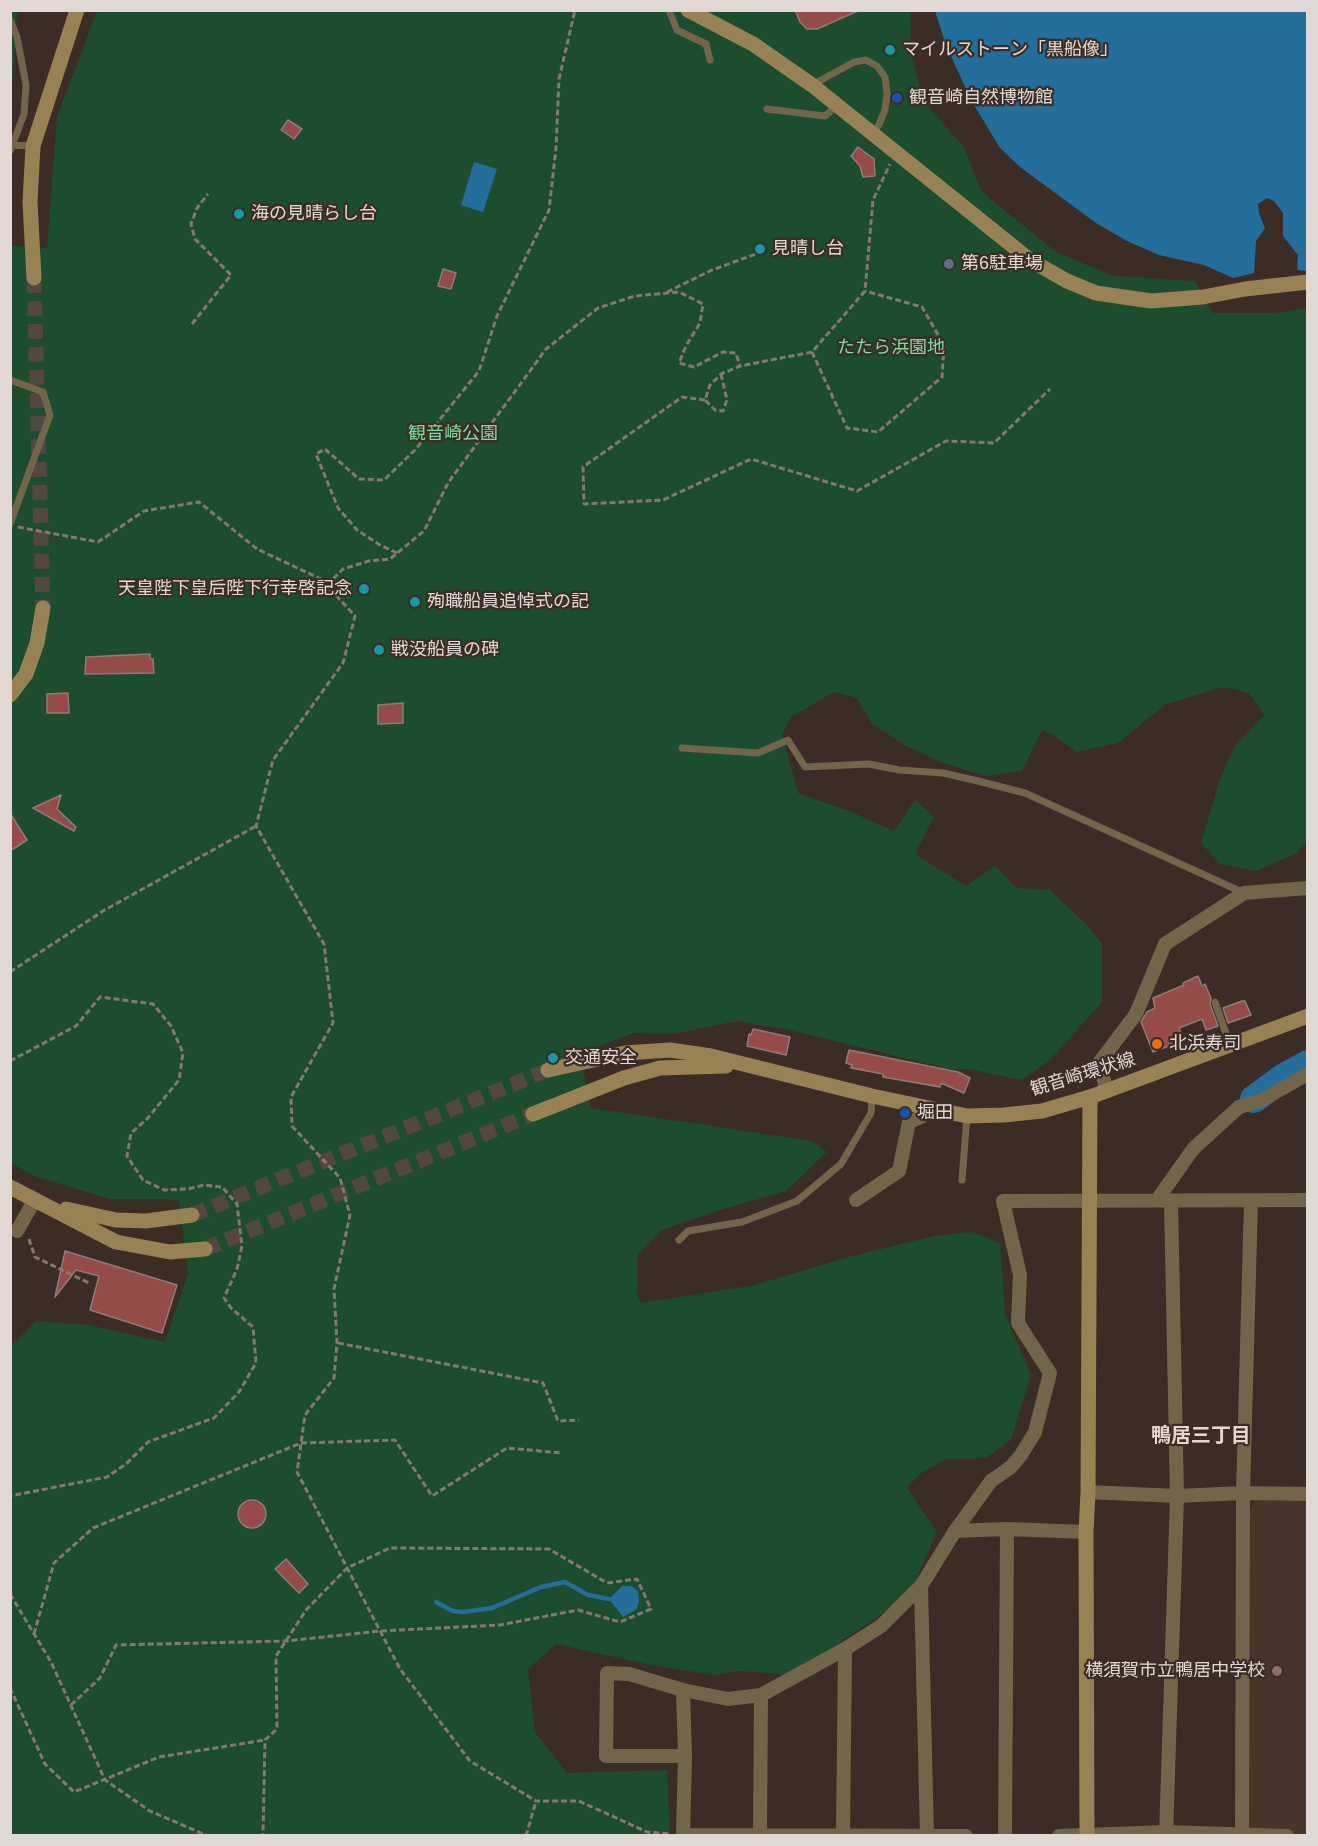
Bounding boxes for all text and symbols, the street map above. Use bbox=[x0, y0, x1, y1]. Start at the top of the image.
place label: マイルストーン「黒船像」 bbox=[902, 39, 1118, 61]
marker: マイルストーン「黒船像」 bbox=[883, 43, 897, 57]
place label: 観音崎自然博物館 bbox=[909, 87, 1053, 109]
marker: 観音崎自然博物館 bbox=[890, 91, 904, 105]
place label: 海の見晴らし台 bbox=[251, 203, 377, 225]
marker: 海の見晴らし台 bbox=[232, 207, 246, 221]
place label: 見晴し台 bbox=[772, 238, 844, 260]
marker: 見晴し台 bbox=[753, 242, 767, 256]
place label: 第6駐車場 bbox=[961, 253, 1043, 275]
marker: 第6駐車場 bbox=[942, 257, 956, 271]
park label: たたら浜園地 bbox=[837, 337, 945, 359]
park label: 観音崎公園 bbox=[408, 423, 498, 445]
place label: 天皇陛下皇后陛下行幸啓記念 bbox=[118, 578, 352, 600]
marker: 天皇陛下皇后陛下行幸啓記念 bbox=[357, 582, 371, 596]
place label: 殉職船員追悼式の記 bbox=[427, 591, 589, 613]
marker: 殉職船員追悼式の記 bbox=[408, 595, 422, 609]
place label: 戦没船員の碑 bbox=[391, 639, 499, 661]
marker: 戦没船員の碑 bbox=[372, 643, 386, 657]
place label: 北浜寿司 bbox=[1169, 1033, 1241, 1055]
marker: 北浜寿司 bbox=[1150, 1037, 1164, 1051]
place label: 交通安全 bbox=[565, 1047, 637, 1069]
street label: 観音崎環状線 bbox=[1028, 1049, 1138, 1101]
marker: 交通安全 bbox=[546, 1051, 560, 1065]
place label: 堀田 bbox=[917, 1102, 953, 1124]
marker: 堀田 bbox=[898, 1106, 912, 1120]
district label: 鴨居三丁目 bbox=[1151, 1424, 1251, 1448]
place label: 横須賀市立鴨居中学校 bbox=[1085, 1660, 1265, 1682]
marker: 横須賀市立鴨居中学校 bbox=[1270, 1664, 1284, 1678]

